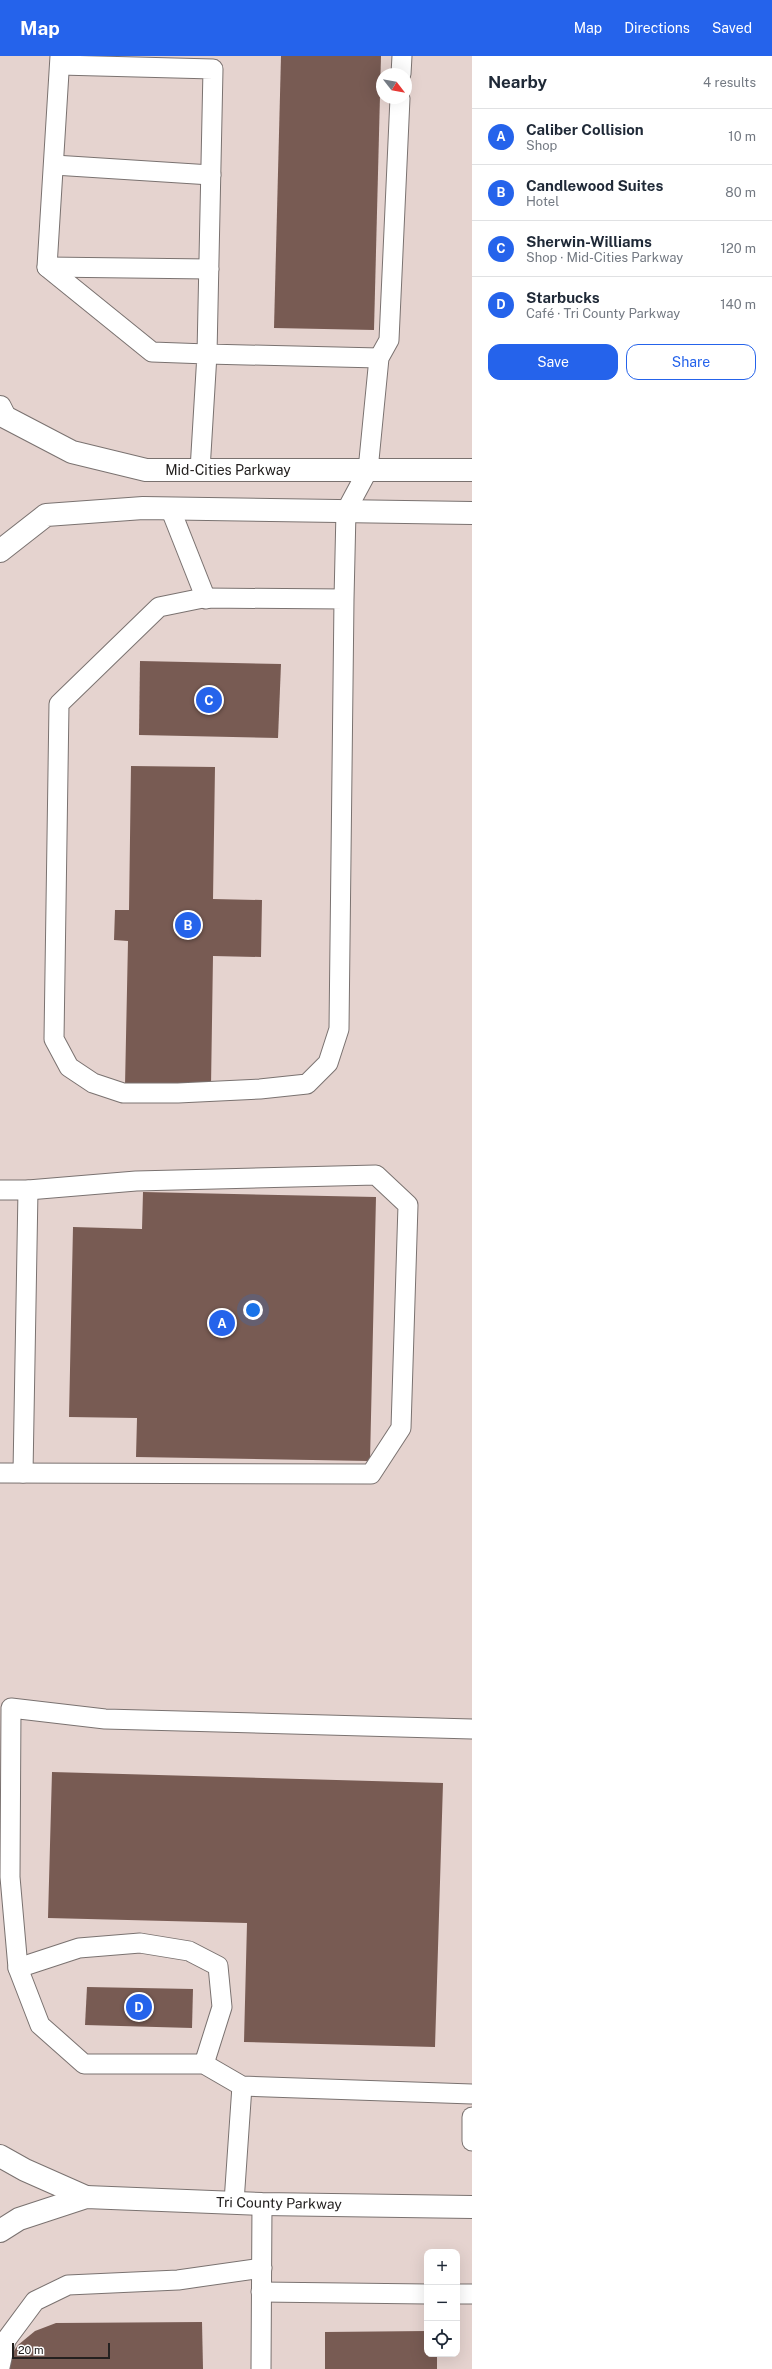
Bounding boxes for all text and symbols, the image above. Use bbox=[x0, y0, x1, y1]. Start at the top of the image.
text: Map bbox=[20, 17, 60, 39]
text: Map bbox=[574, 20, 602, 36]
text: Directions bbox=[624, 20, 690, 36]
text: Saved bbox=[712, 20, 752, 36]
north arrow bbox=[376, 68, 412, 104]
text: Nearby bbox=[488, 72, 547, 92]
text: 4 results bbox=[703, 75, 756, 90]
text: Caliber Collision bbox=[526, 121, 644, 138]
text: A bbox=[496, 129, 506, 144]
text: 10 m bbox=[728, 129, 756, 144]
text: Shop bbox=[526, 138, 557, 153]
text: Candlewood Suites bbox=[526, 177, 663, 194]
text: B bbox=[497, 185, 505, 200]
text: 80 m bbox=[725, 185, 756, 200]
text: Hotel bbox=[526, 194, 559, 209]
text: Sherwin-Williams bbox=[526, 233, 652, 250]
text: C bbox=[496, 241, 506, 256]
text: 120 m bbox=[721, 241, 756, 256]
text: Shop · Mid-Cities Parkway bbox=[526, 250, 683, 265]
text: Starbucks bbox=[526, 289, 600, 306]
text: D bbox=[496, 297, 506, 312]
text: 140 m bbox=[720, 297, 756, 312]
text: Café · Tri County Parkway bbox=[526, 306, 680, 321]
button: Save bbox=[488, 344, 618, 380]
button: Share bbox=[626, 344, 756, 380]
street label: Mid-Cities Parkway bbox=[165, 462, 291, 478]
pin: C bbox=[196, 685, 222, 715]
pin: B bbox=[175, 910, 201, 940]
your location bbox=[243, 1300, 263, 1320]
pin: A bbox=[209, 1308, 235, 1338]
pin: D bbox=[126, 1992, 152, 2022]
street label: Tri County Parkway bbox=[216, 2194, 343, 2212]
map controls bbox=[424, 2249, 460, 2357]
button: + bbox=[424, 2249, 460, 2285]
button: − bbox=[424, 2285, 460, 2321]
button: locate bbox=[424, 2321, 460, 2357]
scale bar bbox=[12, 2341, 110, 2360]
text: 20 m bbox=[18, 2344, 43, 2356]

